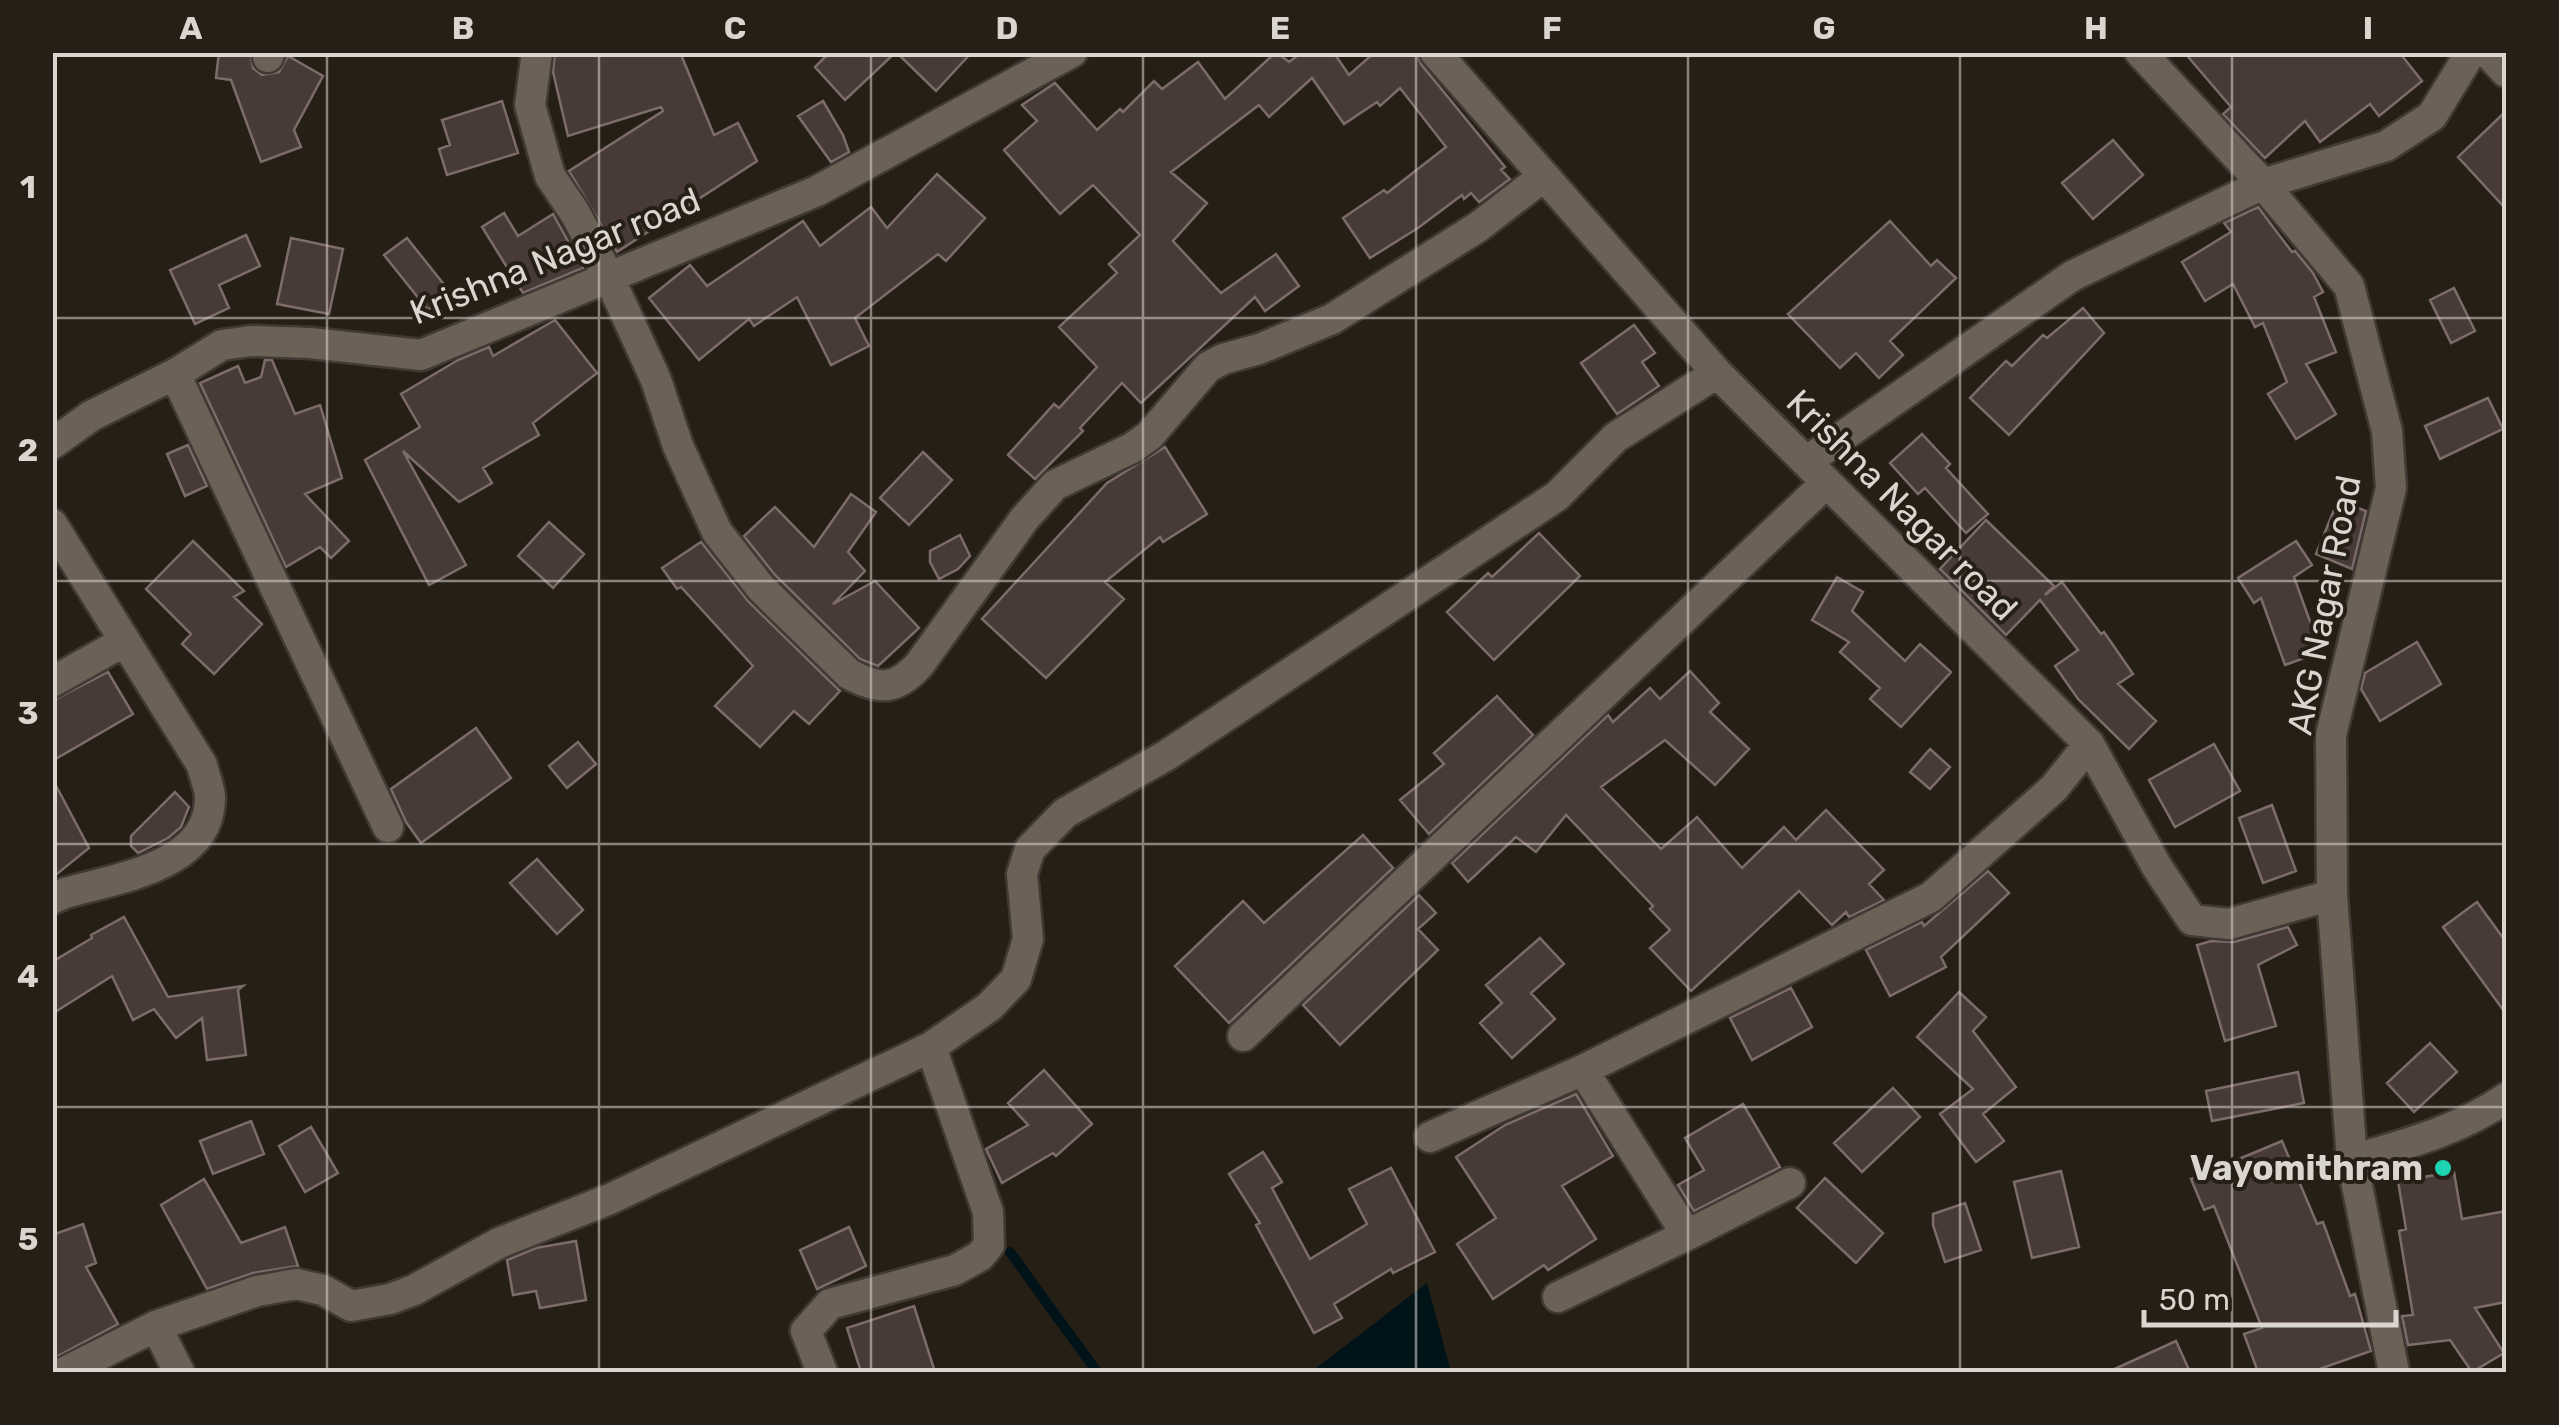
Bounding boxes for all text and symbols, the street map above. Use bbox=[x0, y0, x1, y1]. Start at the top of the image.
text: A bbox=[180, 9, 203, 47]
text: B bbox=[452, 9, 474, 47]
text: C bbox=[724, 9, 746, 47]
text: D bbox=[996, 9, 1018, 47]
text: E bbox=[1270, 9, 1290, 47]
text: F bbox=[1542, 9, 1562, 47]
text: G bbox=[1812, 9, 1836, 47]
text: H bbox=[2084, 9, 2108, 47]
text: I bbox=[2363, 9, 2373, 47]
text: 1 bbox=[20, 168, 36, 206]
street label: Krishna Nagar road bbox=[404, 179, 706, 333]
street label: Krishna Nagar road bbox=[1778, 381, 2026, 629]
text: 2 bbox=[18, 431, 38, 469]
street label: AKG Nagar Road bbox=[2278, 472, 2370, 738]
text: 3 bbox=[17, 694, 39, 732]
text: 4 bbox=[17, 957, 39, 995]
place label: Vayomithram bbox=[2190, 1147, 2423, 1189]
marker: Vayomithram bbox=[2432, 1157, 2454, 1179]
text: 5 bbox=[18, 1220, 38, 1258]
scale bar bbox=[2144, 1265, 2396, 1327]
text: 50 m bbox=[2159, 1282, 2230, 1318]

